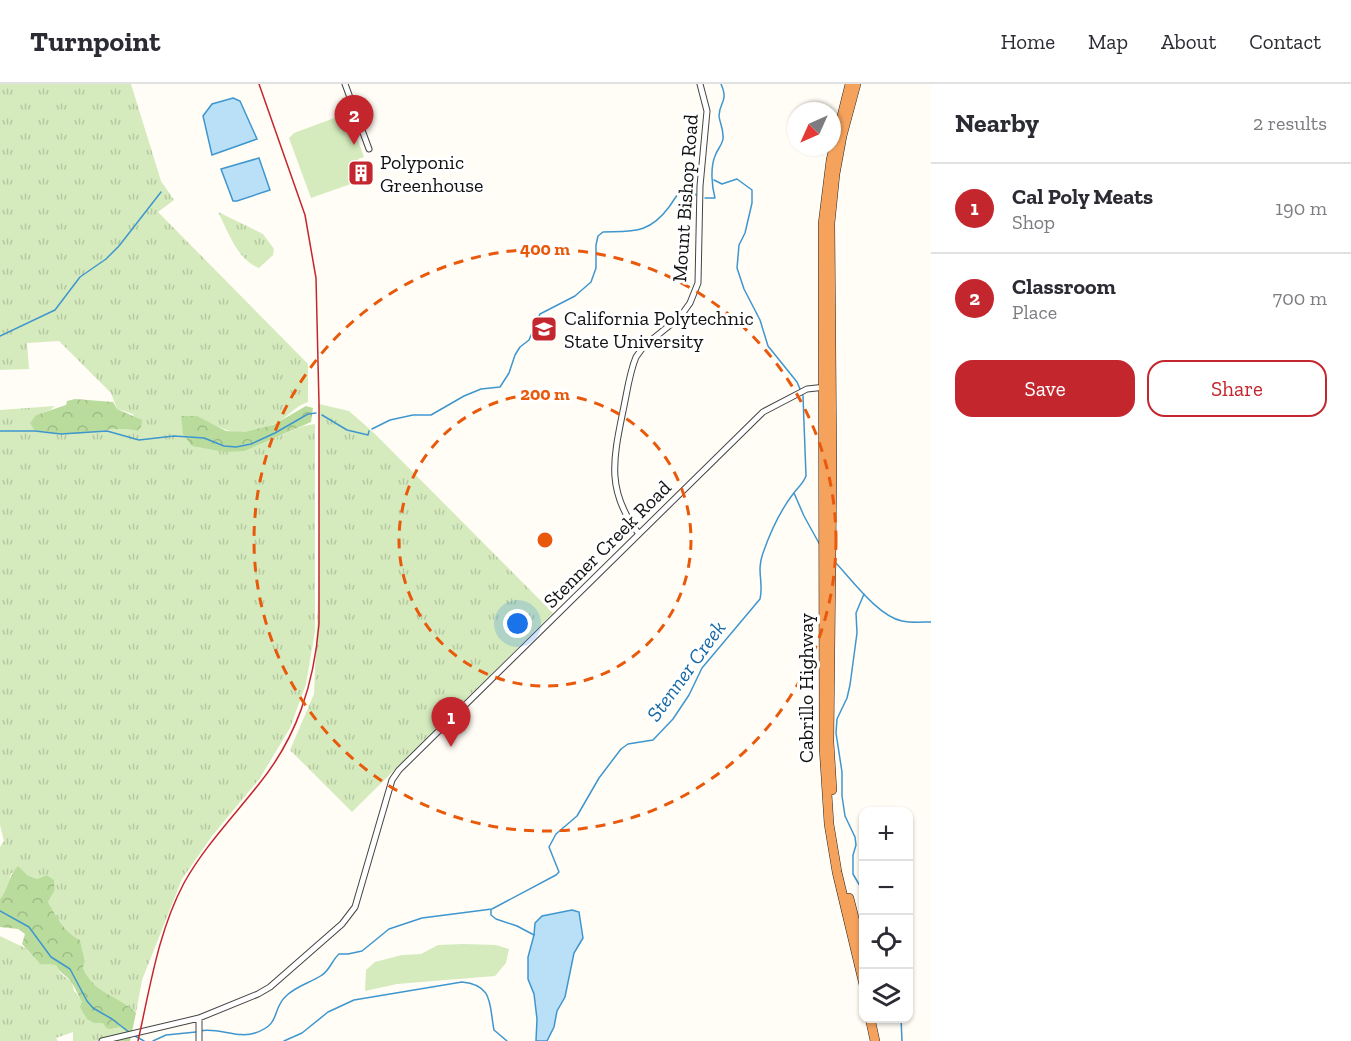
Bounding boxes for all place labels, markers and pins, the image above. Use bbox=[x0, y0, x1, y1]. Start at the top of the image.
pin: 2 bbox=[334, 95, 374, 145]
place label: Polyponic Greenhouse bbox=[380, 150, 483, 197]
building icon: Polyponic Greenhouse bbox=[346, 158, 376, 188]
place label: California Polytechnic State University bbox=[564, 306, 754, 353]
school or university icon: California Polytechnic State University bbox=[529, 314, 559, 344]
centre of rings bbox=[535, 530, 555, 550]
pin: 1 bbox=[432, 698, 470, 747]

